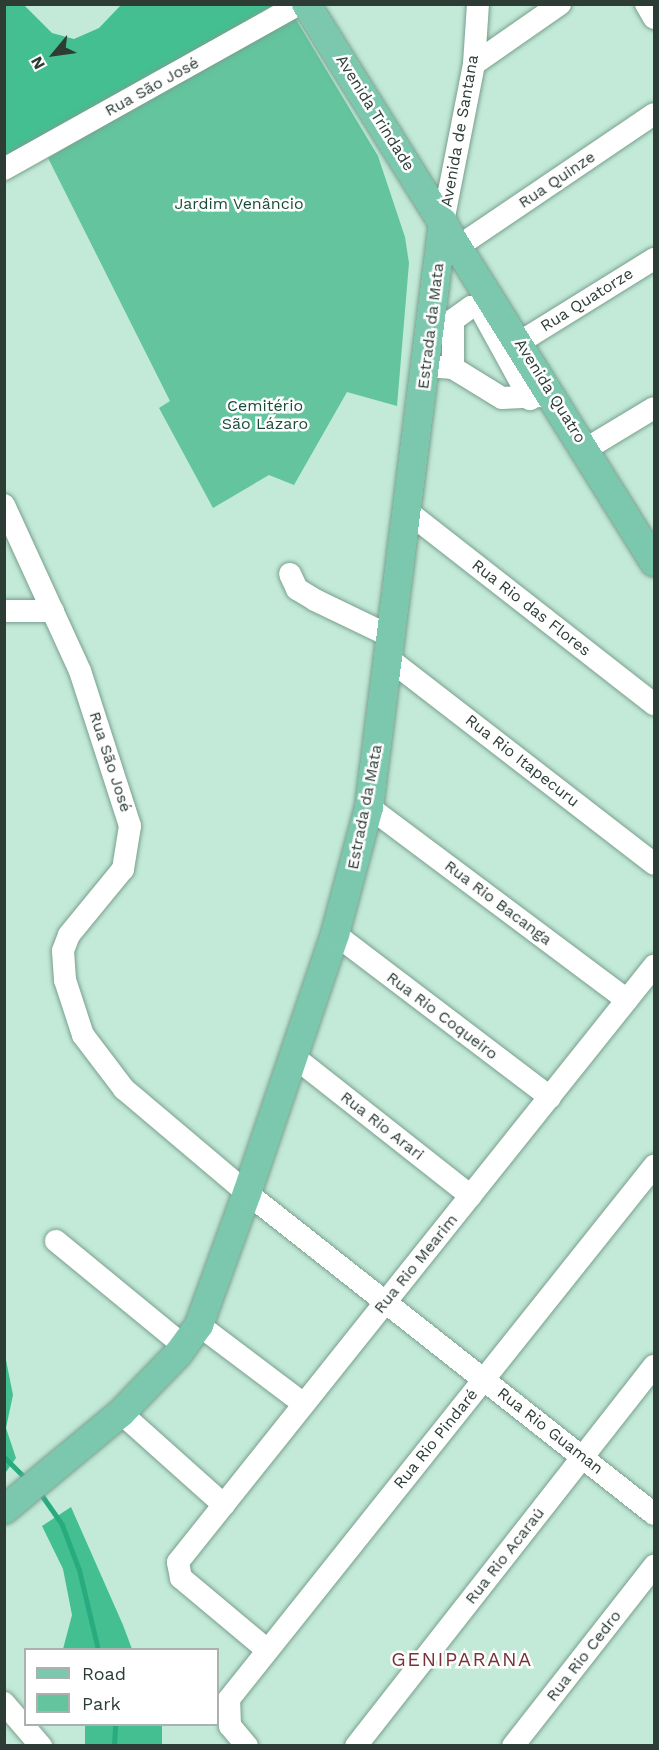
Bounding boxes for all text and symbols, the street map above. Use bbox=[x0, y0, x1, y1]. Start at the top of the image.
north arrow bbox=[24, 24, 84, 84]
street label: Avenida Trindade bbox=[331, 51, 419, 175]
text: N bbox=[27, 53, 49, 73]
street label: Rua São José bbox=[101, 53, 203, 121]
street label: Avenida de Santana bbox=[437, 53, 483, 209]
street label: Rua Quinze bbox=[515, 147, 599, 213]
park label: Jardim Venâncio bbox=[174, 194, 304, 214]
street label: Estrada da Mata bbox=[414, 261, 448, 391]
street label: Rua Quatorze bbox=[537, 264, 637, 336]
street label: Avenida Quatro bbox=[510, 335, 590, 447]
park label: Cemitério São Lázaro bbox=[222, 396, 308, 434]
street label: Rua Rio das Flores bbox=[468, 556, 594, 660]
street label: Rua São José bbox=[85, 709, 135, 815]
street label: Rua Rio Itapecuru bbox=[461, 710, 583, 812]
street label: Estrada da Mata bbox=[343, 742, 387, 872]
street label: Rua Rio Bacanga bbox=[440, 856, 556, 950]
street label: Rua Rio Coqueiro bbox=[382, 968, 502, 1064]
street label: Rua Rio Arari bbox=[336, 1087, 428, 1165]
street label: Rua Rio Mearim bbox=[370, 1210, 462, 1318]
street label: Rua Rio Guaman bbox=[493, 1384, 607, 1478]
street label: Rua Rio Pindaré bbox=[390, 1385, 482, 1493]
street label: Rua Rio Acaraú bbox=[461, 1503, 549, 1609]
street label: Rua Rio Cedro bbox=[542, 1606, 626, 1706]
district label: GENIPARANA bbox=[391, 1647, 533, 1671]
legend bbox=[24, 1648, 219, 1726]
text: Road bbox=[82, 1663, 126, 1684]
text: Park bbox=[82, 1693, 121, 1714]

